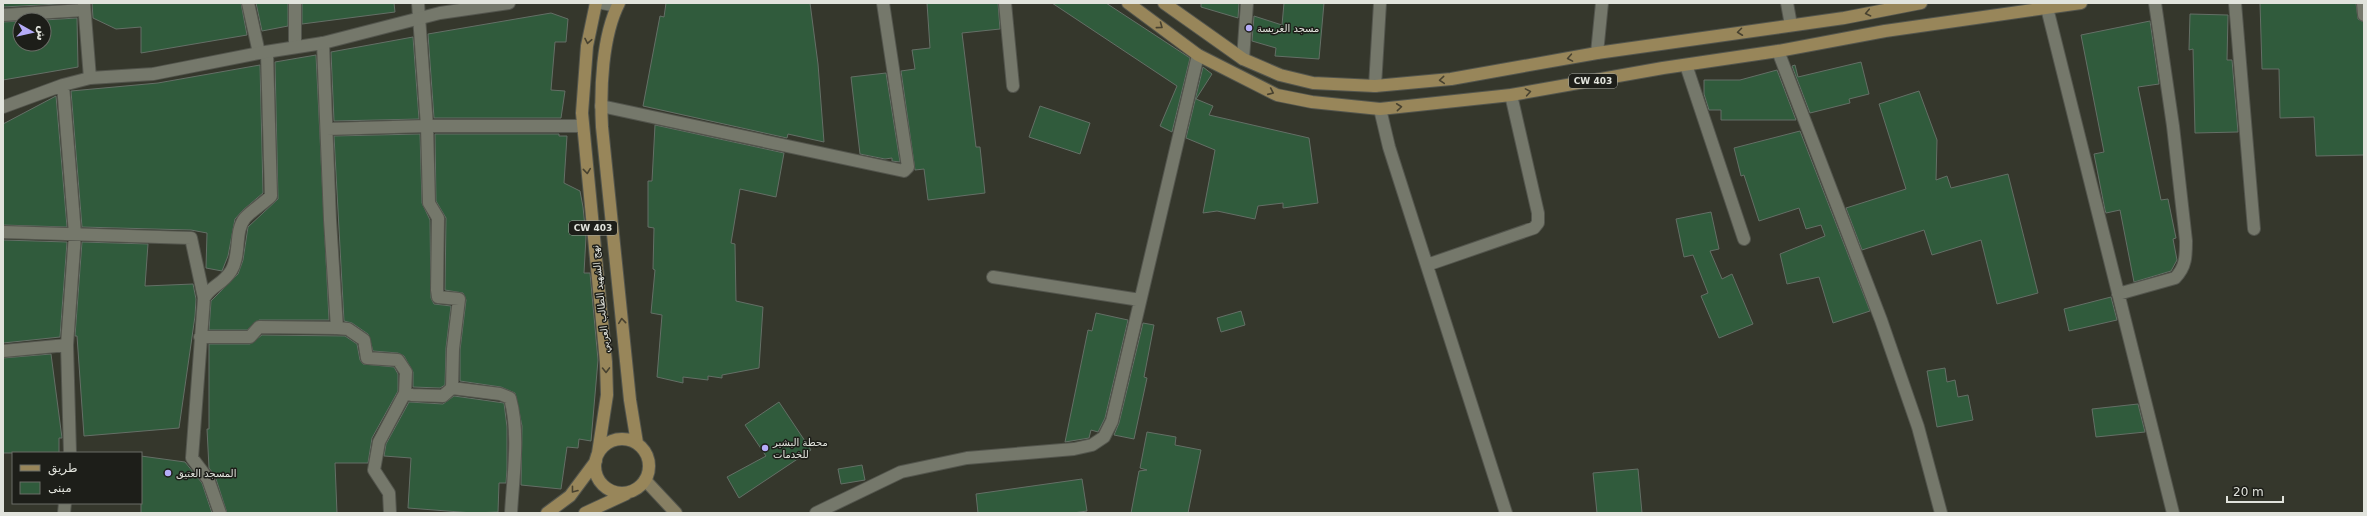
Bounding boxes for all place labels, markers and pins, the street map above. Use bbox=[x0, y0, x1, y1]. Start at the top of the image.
marker: مسجد الغريسة bbox=[1244, 23, 1254, 33]
place label: مسجد الغريسة bbox=[1257, 23, 1319, 34]
place label: محطة البشير للخدمات bbox=[772, 437, 828, 460]
marker: محطة البشير للخدمات bbox=[760, 443, 770, 453]
marker: المسجد العتيق bbox=[163, 468, 173, 478]
place label: المسجد العتيق bbox=[176, 468, 236, 479]

